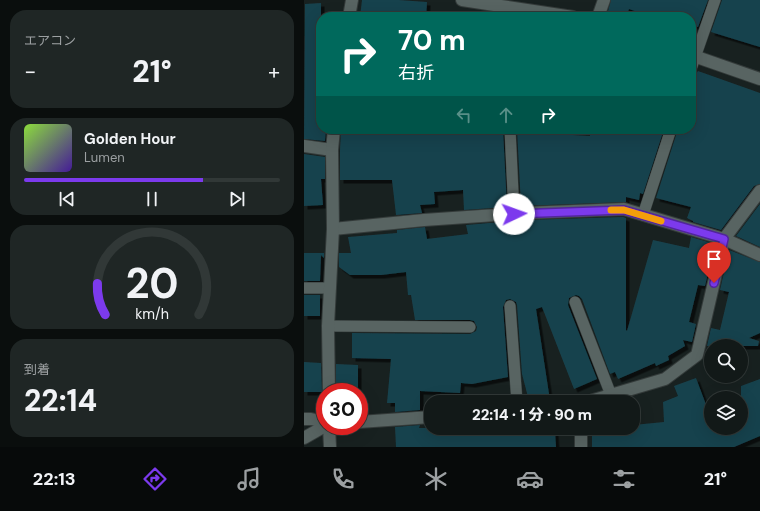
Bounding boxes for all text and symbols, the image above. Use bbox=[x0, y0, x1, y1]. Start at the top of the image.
text: 70 m bbox=[398, 22, 466, 59]
icon: right bbox=[332, 28, 384, 80]
text: エアコン bbox=[24, 32, 76, 49]
text: 21° bbox=[132, 52, 172, 91]
text: − bbox=[24, 57, 36, 86]
text: + bbox=[268, 57, 280, 86]
text: 右折 bbox=[398, 61, 434, 85]
icon: left bbox=[453, 104, 475, 126]
icon: ahead bbox=[495, 104, 517, 126]
icon: right bbox=[537, 104, 559, 126]
text: Golden Hour bbox=[84, 129, 176, 149]
text: Lumen bbox=[84, 149, 125, 166]
icon: previous bbox=[56, 188, 78, 210]
icon: pause bbox=[141, 188, 163, 210]
icon: next bbox=[226, 188, 248, 210]
position arrow bbox=[493, 193, 535, 235]
pin bbox=[697, 242, 731, 283]
icon: arrive bbox=[703, 248, 725, 270]
text: 20 bbox=[125, 257, 179, 311]
text: km/h bbox=[135, 305, 169, 323]
map controls bbox=[704, 339, 748, 435]
button: search bbox=[704, 339, 748, 383]
text: 到着 bbox=[24, 361, 50, 378]
text: 22:14 bbox=[24, 381, 97, 420]
speed limit sign: 30 bbox=[316, 383, 368, 435]
button: layers bbox=[704, 391, 748, 435]
text: 22:14 · 1 分 · 90 m bbox=[472, 405, 592, 425]
icon: directions bbox=[141, 465, 169, 493]
icon: music bbox=[235, 465, 263, 493]
icon: phone bbox=[329, 465, 357, 493]
icon: climate bbox=[422, 465, 450, 493]
icon: car bbox=[516, 465, 544, 493]
icon: filters bbox=[610, 465, 638, 493]
text: 22:13 bbox=[33, 467, 76, 491]
text: 21° bbox=[704, 467, 727, 491]

